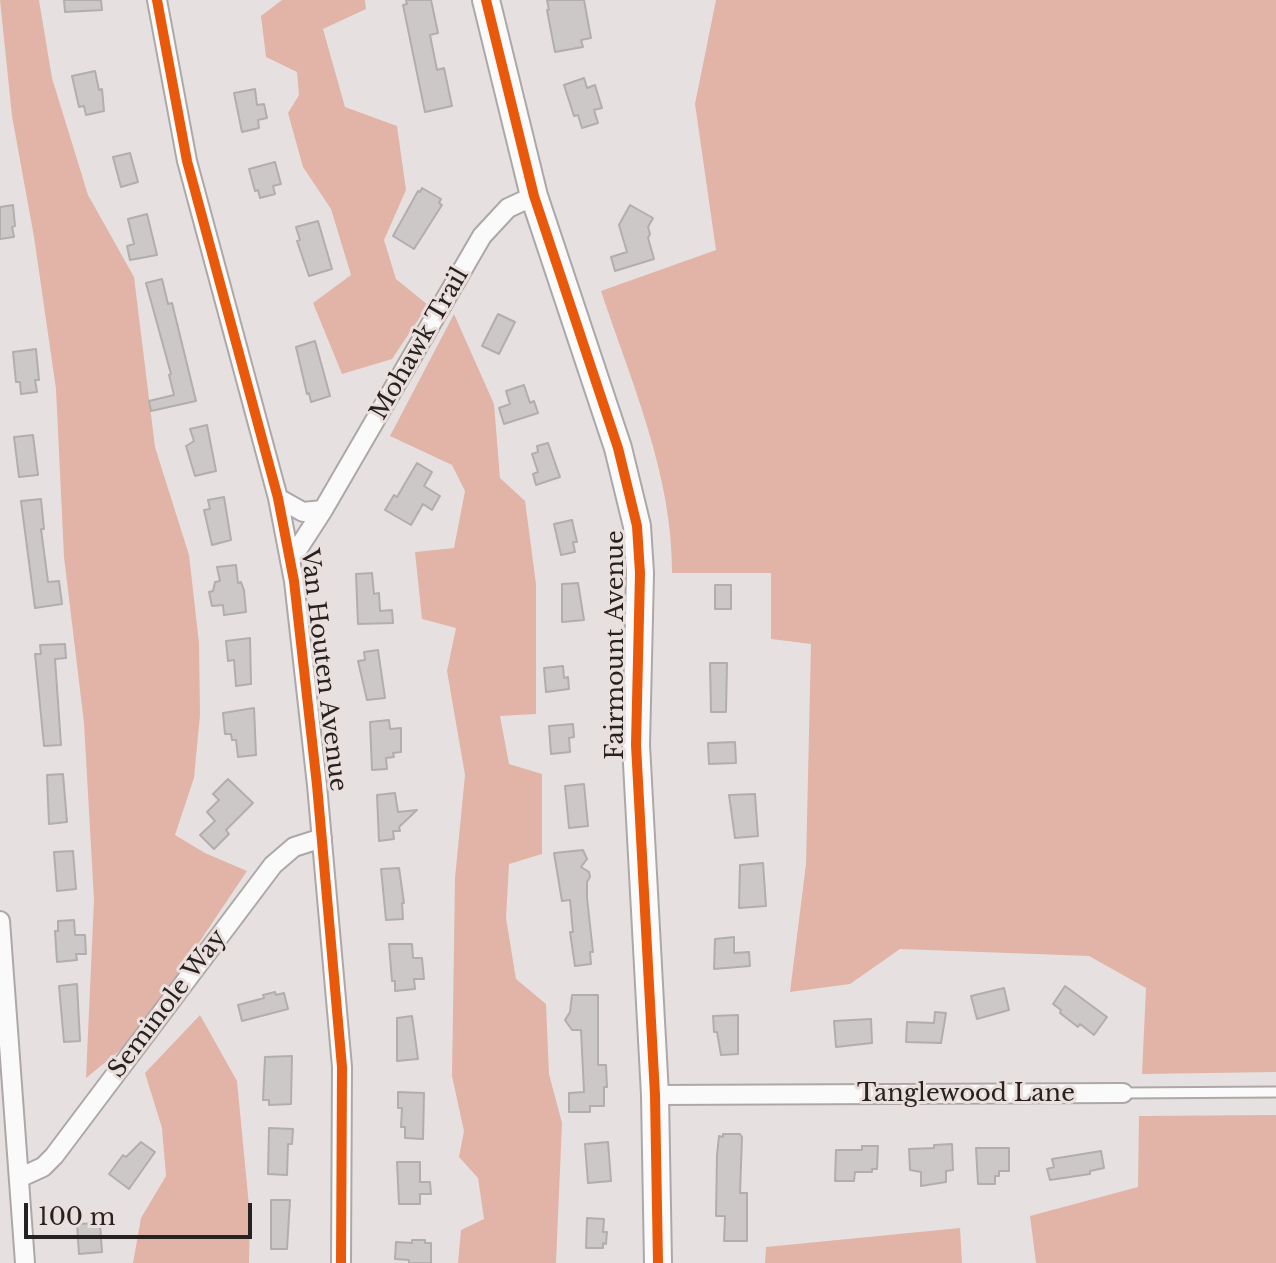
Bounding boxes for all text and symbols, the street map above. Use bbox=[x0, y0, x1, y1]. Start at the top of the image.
street label: Mohawk Trail bbox=[365, 263, 475, 425]
street label: Fairmount Avenue bbox=[602, 530, 630, 760]
street label: Van Houten Avenue bbox=[294, 547, 352, 793]
street label: Seminole Way bbox=[103, 924, 233, 1084]
street label: Tanglewood Lane bbox=[857, 1080, 1075, 1108]
scale bar bbox=[28, 1187, 256, 1237]
text: 100 m bbox=[38, 1202, 116, 1231]

